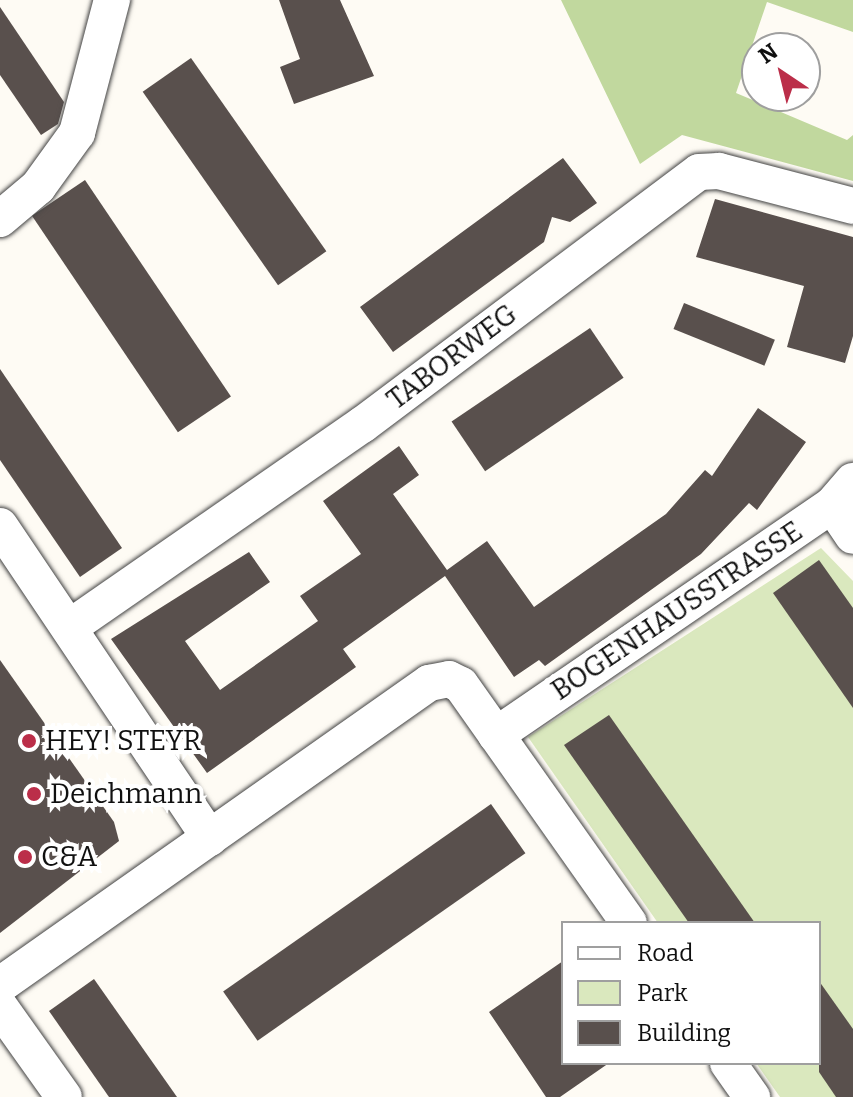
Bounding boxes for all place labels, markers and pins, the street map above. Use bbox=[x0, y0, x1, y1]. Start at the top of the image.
place label: HEY! STEYR bbox=[45, 724, 201, 758]
marker: HEY! STEYR bbox=[20, 732, 38, 750]
place label: Deichmann bbox=[50, 777, 202, 811]
marker: Deichmann bbox=[25, 785, 43, 803]
place label: C&A bbox=[41, 840, 97, 874]
marker: C&A bbox=[16, 848, 34, 866]

